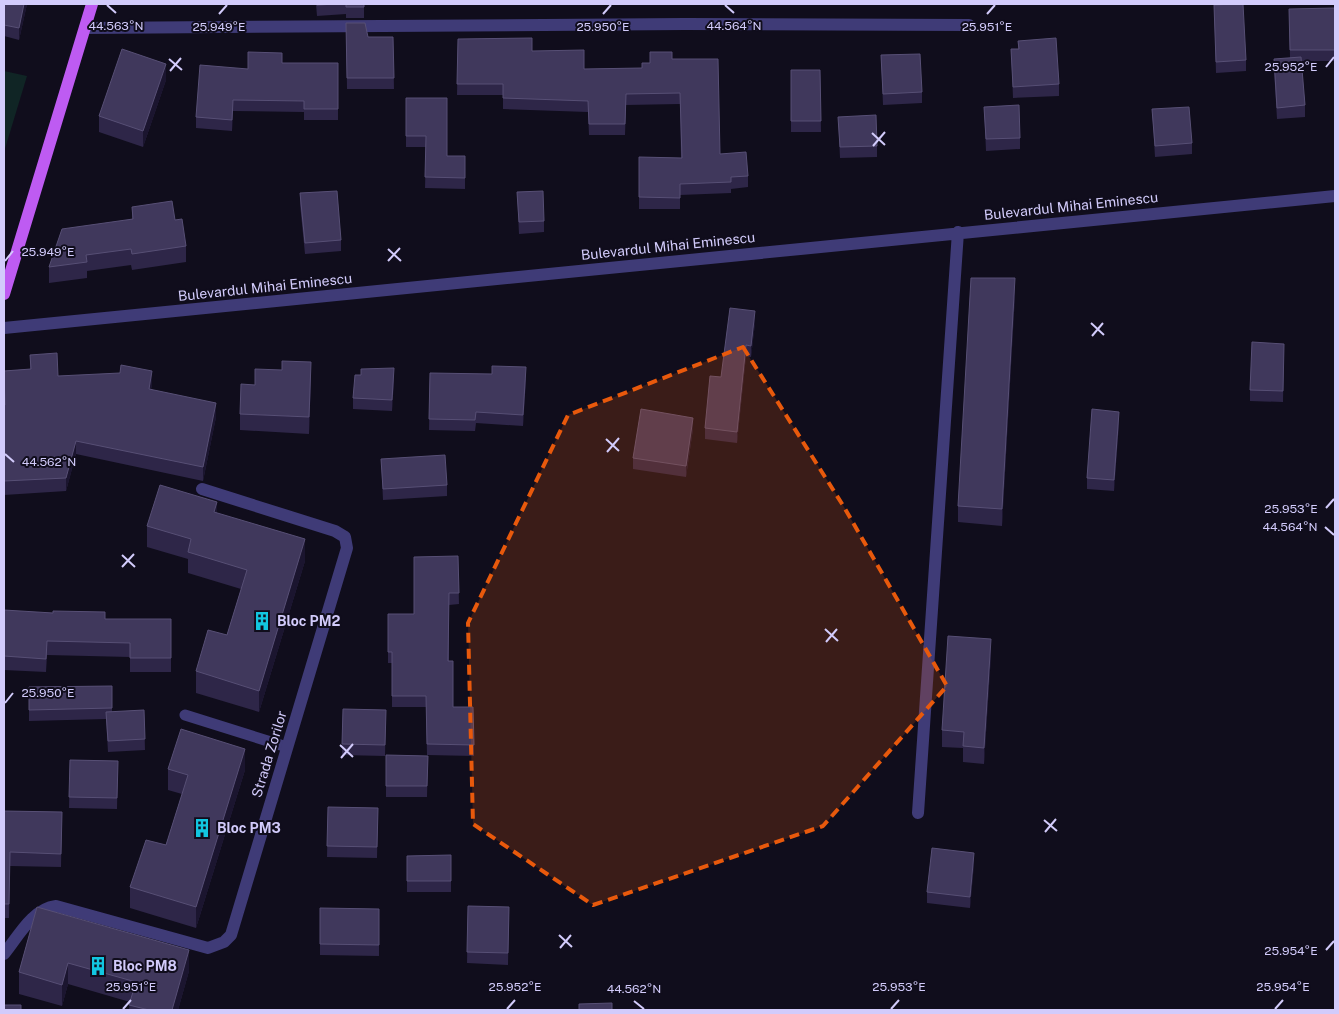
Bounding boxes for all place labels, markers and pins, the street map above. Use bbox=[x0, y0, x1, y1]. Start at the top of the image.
building icon: Bloc PM2 bbox=[251, 610, 273, 632]
place label: Bloc PM2 bbox=[277, 613, 341, 629]
building icon: Bloc PM3 bbox=[191, 817, 213, 839]
place label: Bloc PM3 bbox=[217, 820, 281, 836]
building icon: Bloc PM8 bbox=[87, 955, 109, 977]
place label: Bloc PM8 bbox=[113, 958, 177, 974]

